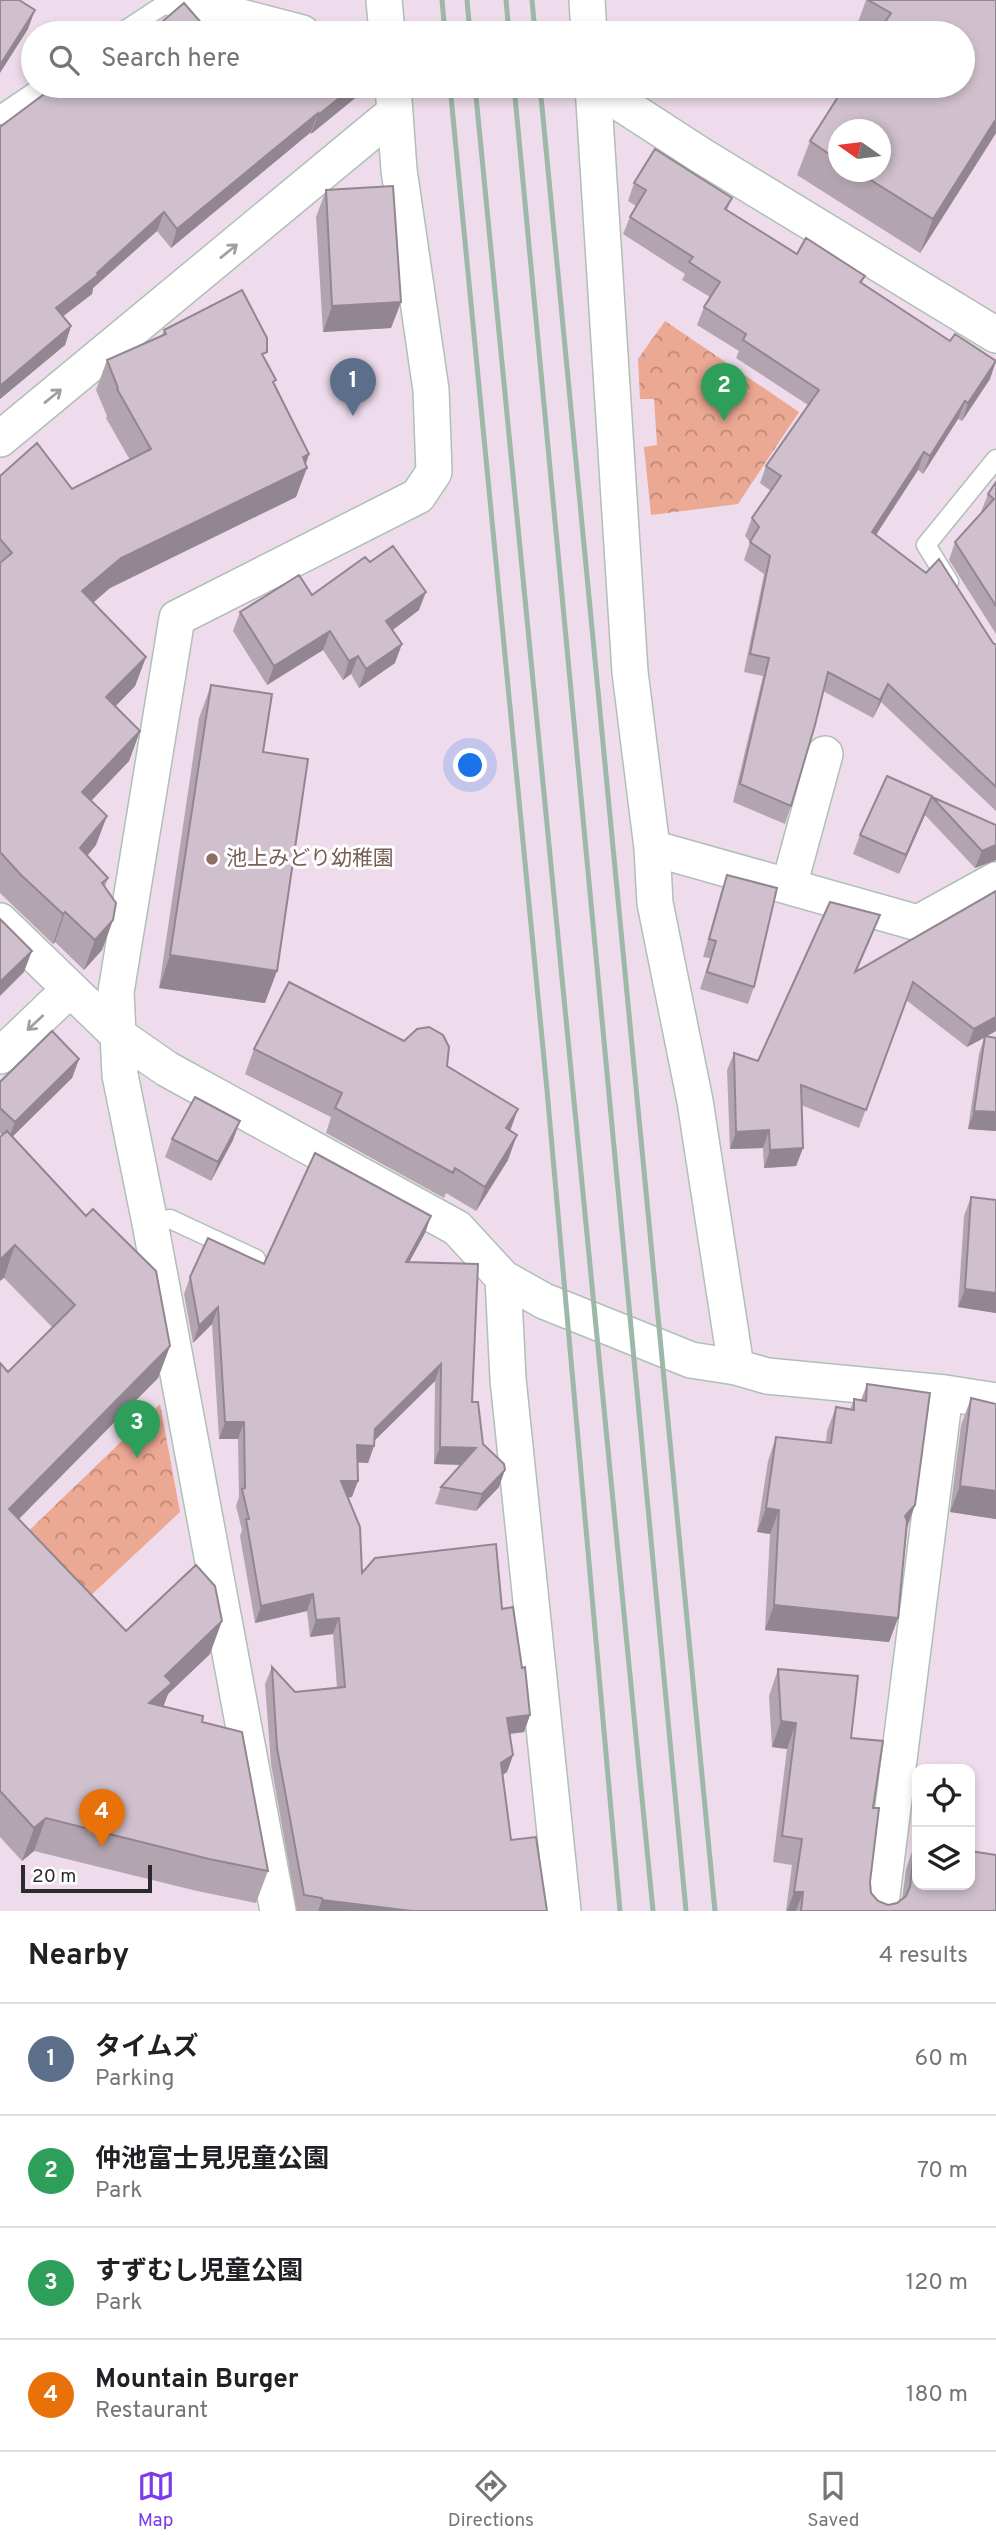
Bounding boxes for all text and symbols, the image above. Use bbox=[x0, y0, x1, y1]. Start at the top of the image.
search box bbox=[21, 21, 975, 98]
icon: search bbox=[45, 41, 83, 79]
text: Search here bbox=[101, 43, 240, 76]
north arrow bbox=[828, 119, 891, 182]
one-way arrow bbox=[219, 244, 237, 259]
pin: 1 bbox=[330, 358, 376, 416]
pin: 2 bbox=[701, 363, 747, 421]
one-way arrow bbox=[43, 388, 61, 403]
your location bbox=[453, 748, 487, 782]
place label: 池上みどり幼稚園 bbox=[226, 846, 394, 873]
marker: 池上みどり幼稚園 bbox=[204, 851, 220, 867]
one-way arrow bbox=[27, 1014, 44, 1031]
pin: 3 bbox=[114, 1400, 160, 1458]
map controls bbox=[912, 1764, 975, 1890]
button: locate bbox=[912, 1764, 975, 1827]
pin: 4 bbox=[79, 1789, 125, 1847]
button: layers bbox=[912, 1827, 975, 1890]
scale bar bbox=[21, 1862, 152, 1894]
text: 20 m bbox=[32, 1865, 76, 1889]
text: Nearby bbox=[28, 1938, 129, 1975]
text: 4 results bbox=[879, 1942, 968, 1971]
text: タイムズ bbox=[95, 2032, 198, 2065]
text: 1 bbox=[46, 2045, 56, 2074]
text: 60 m bbox=[915, 2045, 968, 2074]
text: Parking bbox=[95, 2065, 175, 2094]
text: 仲池富士見児童公園 bbox=[95, 2144, 329, 2177]
text: 2 bbox=[44, 2157, 58, 2186]
text: 70 m bbox=[917, 2157, 968, 2186]
text: Park bbox=[95, 2177, 142, 2206]
text: すずむし児童公園 bbox=[95, 2256, 303, 2289]
text: 3 bbox=[44, 2269, 58, 2298]
text: 120 m bbox=[906, 2269, 968, 2298]
text: Park bbox=[95, 2289, 142, 2318]
text: Mountain Burger bbox=[95, 2364, 299, 2397]
text: 4 bbox=[44, 2381, 58, 2410]
text: 180 m bbox=[906, 2381, 968, 2410]
text: Restaurant bbox=[95, 2397, 208, 2426]
tab: Map bbox=[137, 2467, 175, 2533]
tab: Directions bbox=[448, 2467, 534, 2533]
tab: Saved bbox=[807, 2467, 859, 2533]

